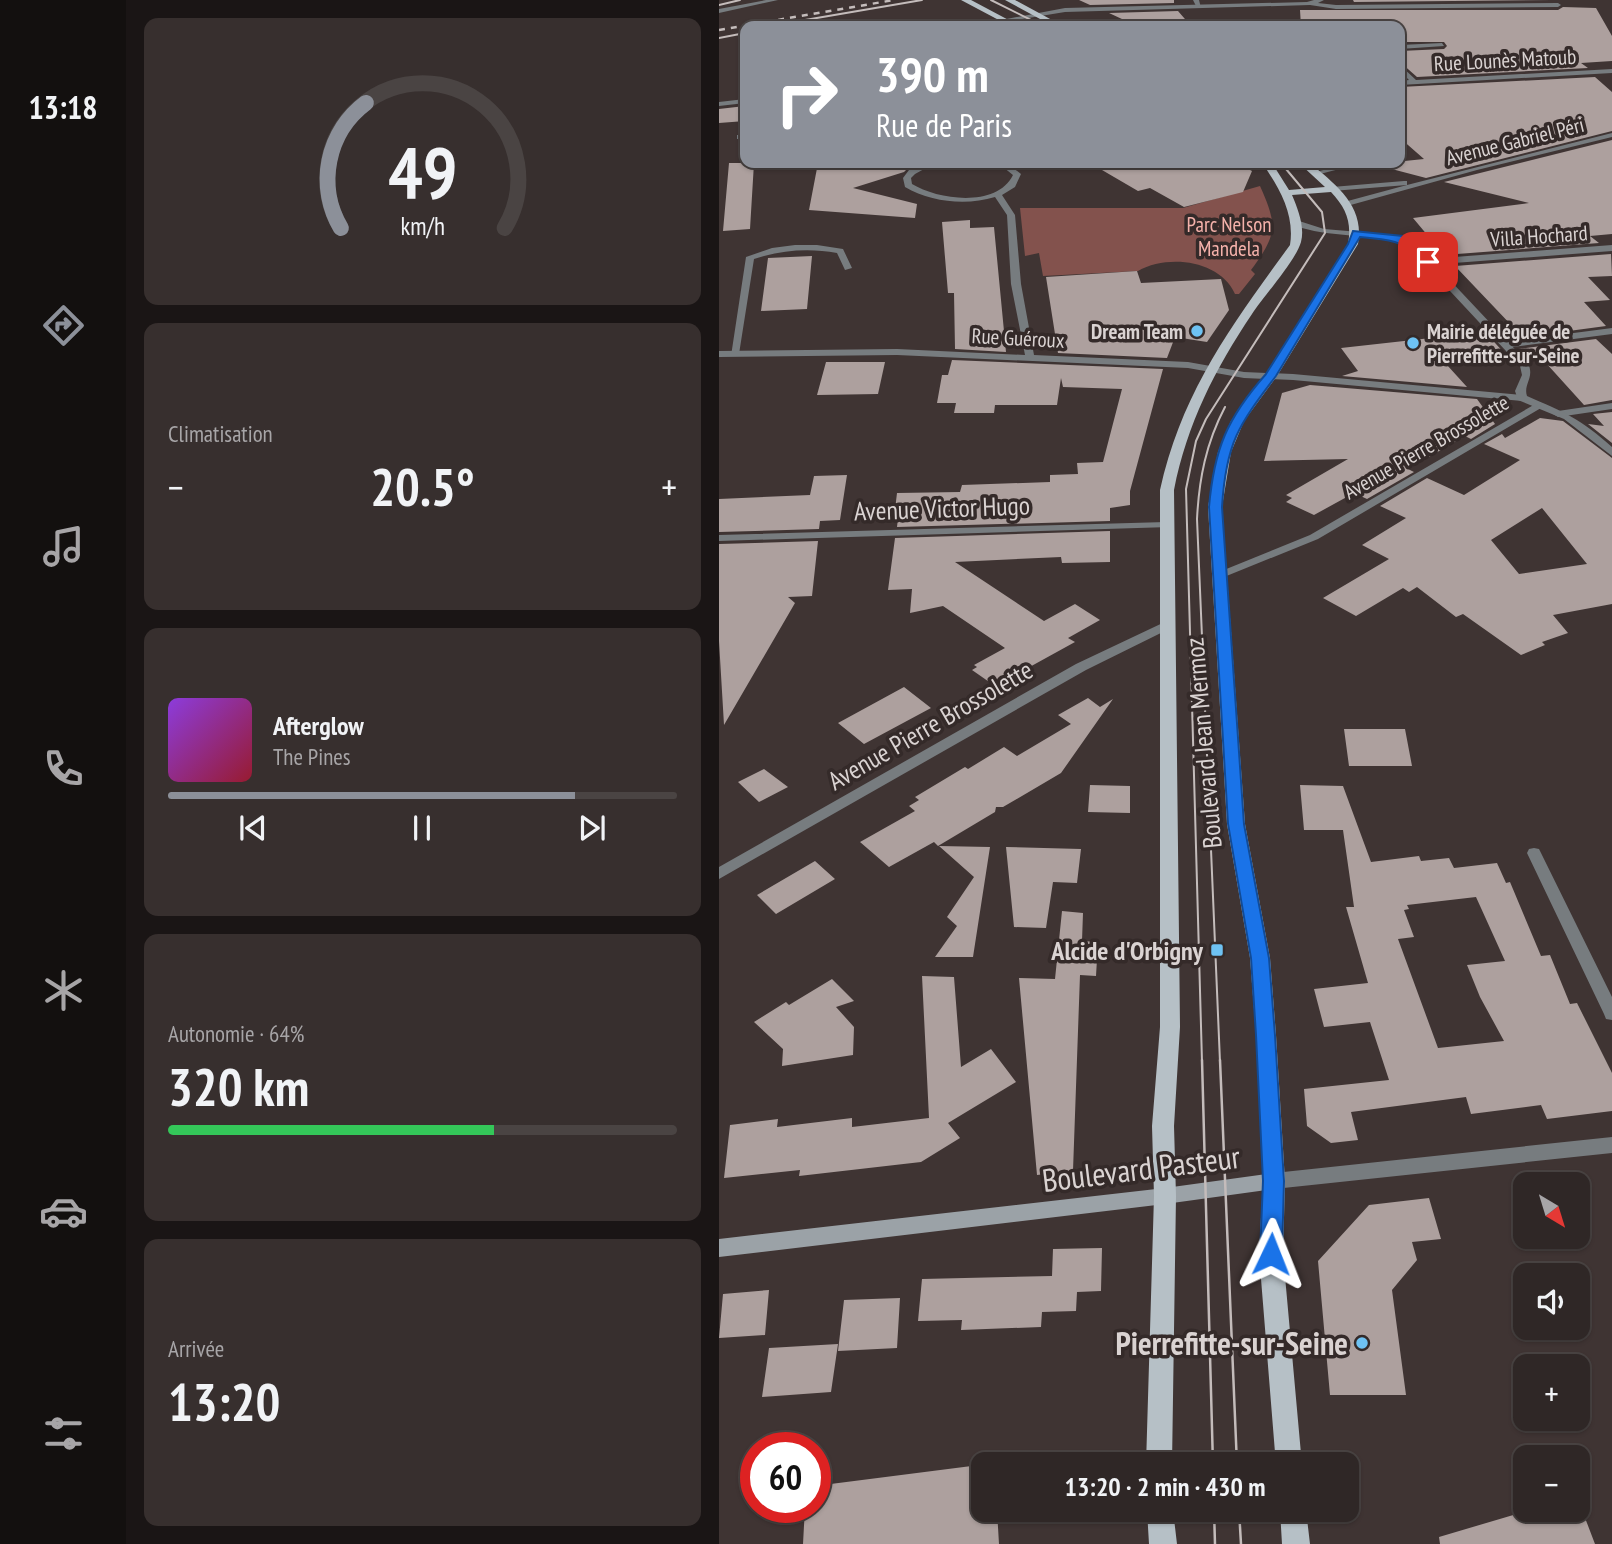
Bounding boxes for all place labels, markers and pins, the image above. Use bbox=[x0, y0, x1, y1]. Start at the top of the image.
pin bbox=[1398, 232, 1458, 292]
place label: Dream Team bbox=[1091, 318, 1183, 345]
place label: Mairie déléguée de Pierrefitte-sur-Seine bbox=[1427, 318, 1580, 369]
marker: Dream Team bbox=[1189, 323, 1205, 339]
marker: Mairie déléguée de Pierrefitte-sur-Seine bbox=[1405, 335, 1421, 351]
place label: Alcide d'Orbigny bbox=[1050, 934, 1204, 967]
marker: Alcide d'Orbigny bbox=[1209, 942, 1225, 958]
place label: Pierrefitte-sur-Seine bbox=[1116, 1322, 1348, 1364]
marker: Pierrefitte-sur-Seine bbox=[1354, 1335, 1370, 1351]

